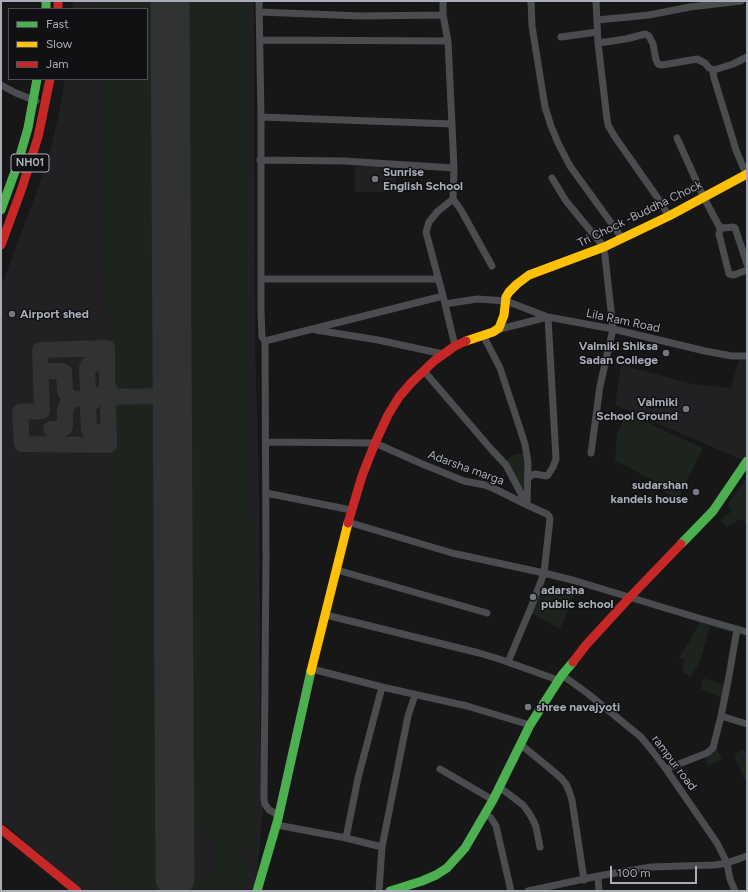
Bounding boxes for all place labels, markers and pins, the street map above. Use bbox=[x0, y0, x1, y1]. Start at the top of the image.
place label: Sunrise English School bbox=[383, 165, 463, 193]
marker: Sunrise English School bbox=[370, 174, 380, 184]
place label: Airport shed bbox=[20, 307, 89, 321]
marker: Airport shed bbox=[7, 309, 17, 319]
place label: Valmiki Shiksa Sadan College bbox=[579, 339, 658, 367]
marker: Valmiki Shiksa Sadan College bbox=[661, 348, 671, 358]
place label: Valmiki School Ground bbox=[596, 395, 678, 423]
marker: Valmiki School Ground bbox=[681, 404, 691, 414]
place label: sudarshan kandels house bbox=[611, 478, 688, 506]
marker: sudarshan kandels house bbox=[691, 487, 701, 497]
place label: adarsha public school bbox=[541, 583, 614, 611]
marker: adarsha public school bbox=[528, 592, 538, 602]
place label: shree navajyoti bbox=[536, 700, 620, 714]
marker: shree navajyoti bbox=[523, 702, 533, 712]

